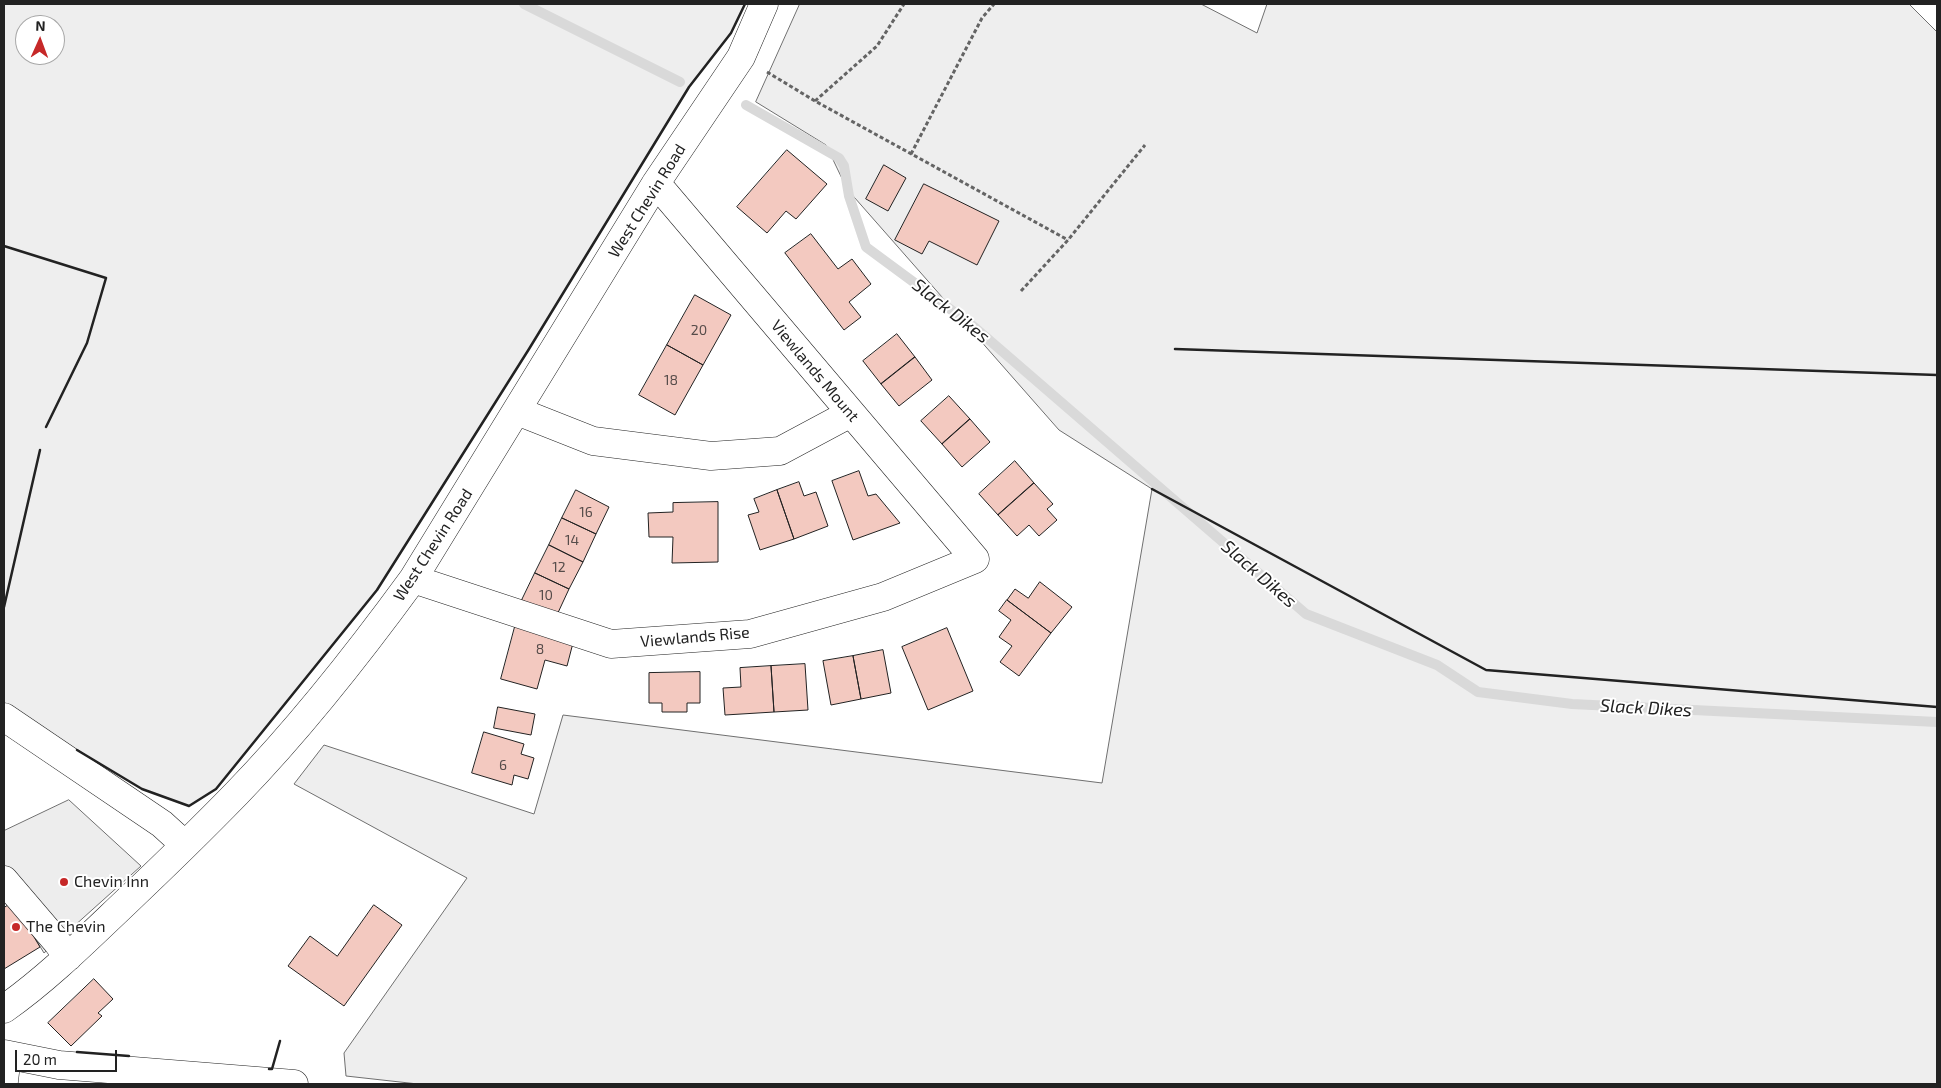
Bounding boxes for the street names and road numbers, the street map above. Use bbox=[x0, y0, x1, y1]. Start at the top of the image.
street label: West Chevin Road bbox=[604, 141, 690, 261]
street label: Viewlands Mount bbox=[767, 316, 863, 426]
street label: West Chevin Road bbox=[389, 485, 477, 605]
street label: Viewlands Rise bbox=[639, 623, 751, 651]

